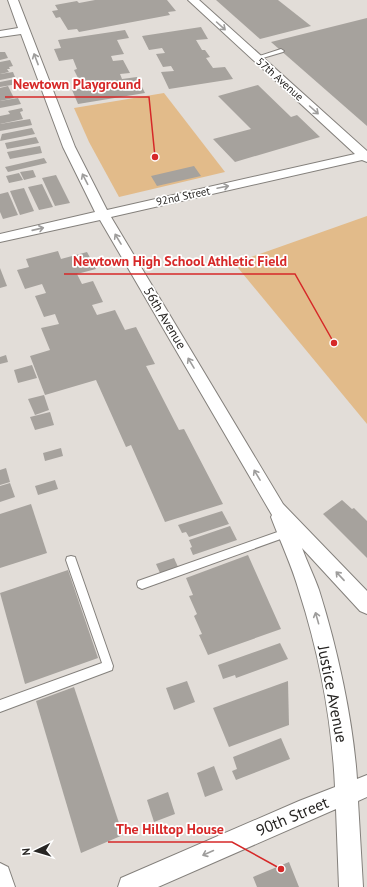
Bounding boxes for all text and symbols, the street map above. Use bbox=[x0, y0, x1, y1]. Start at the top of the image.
one-way arrow bbox=[216, 21, 226, 30]
one-way arrow bbox=[31, 53, 39, 65]
street label: 57th Avenue bbox=[254, 54, 307, 104]
callout: Newtown Playground bbox=[5, 71, 149, 97]
text: Newtown Playground bbox=[13, 75, 141, 93]
one-way arrow bbox=[309, 105, 319, 115]
one-way arrow bbox=[81, 173, 88, 185]
one-way arrow bbox=[216, 182, 229, 190]
street label: 92nd Street bbox=[155, 183, 212, 209]
one-way arrow bbox=[31, 225, 44, 232]
one-way arrow bbox=[114, 233, 122, 245]
callout: Newtown High School Athletic Field bbox=[64, 248, 295, 274]
text: Newtown High School Athletic Field bbox=[73, 252, 287, 270]
street label: 56th Avenue bbox=[140, 284, 190, 352]
one-way arrow bbox=[187, 357, 195, 369]
one-way arrow bbox=[253, 469, 261, 481]
one-way arrow bbox=[336, 571, 345, 581]
one-way arrow bbox=[313, 611, 320, 624]
street label: Justice Avenue bbox=[314, 643, 352, 744]
street label: 90th Street bbox=[253, 792, 332, 840]
callout: The Hilltop House bbox=[108, 816, 232, 842]
text: The Hilltop House bbox=[116, 820, 224, 838]
north arrow bbox=[16, 831, 56, 871]
text: N bbox=[19, 848, 33, 856]
one-way arrow bbox=[202, 849, 214, 857]

